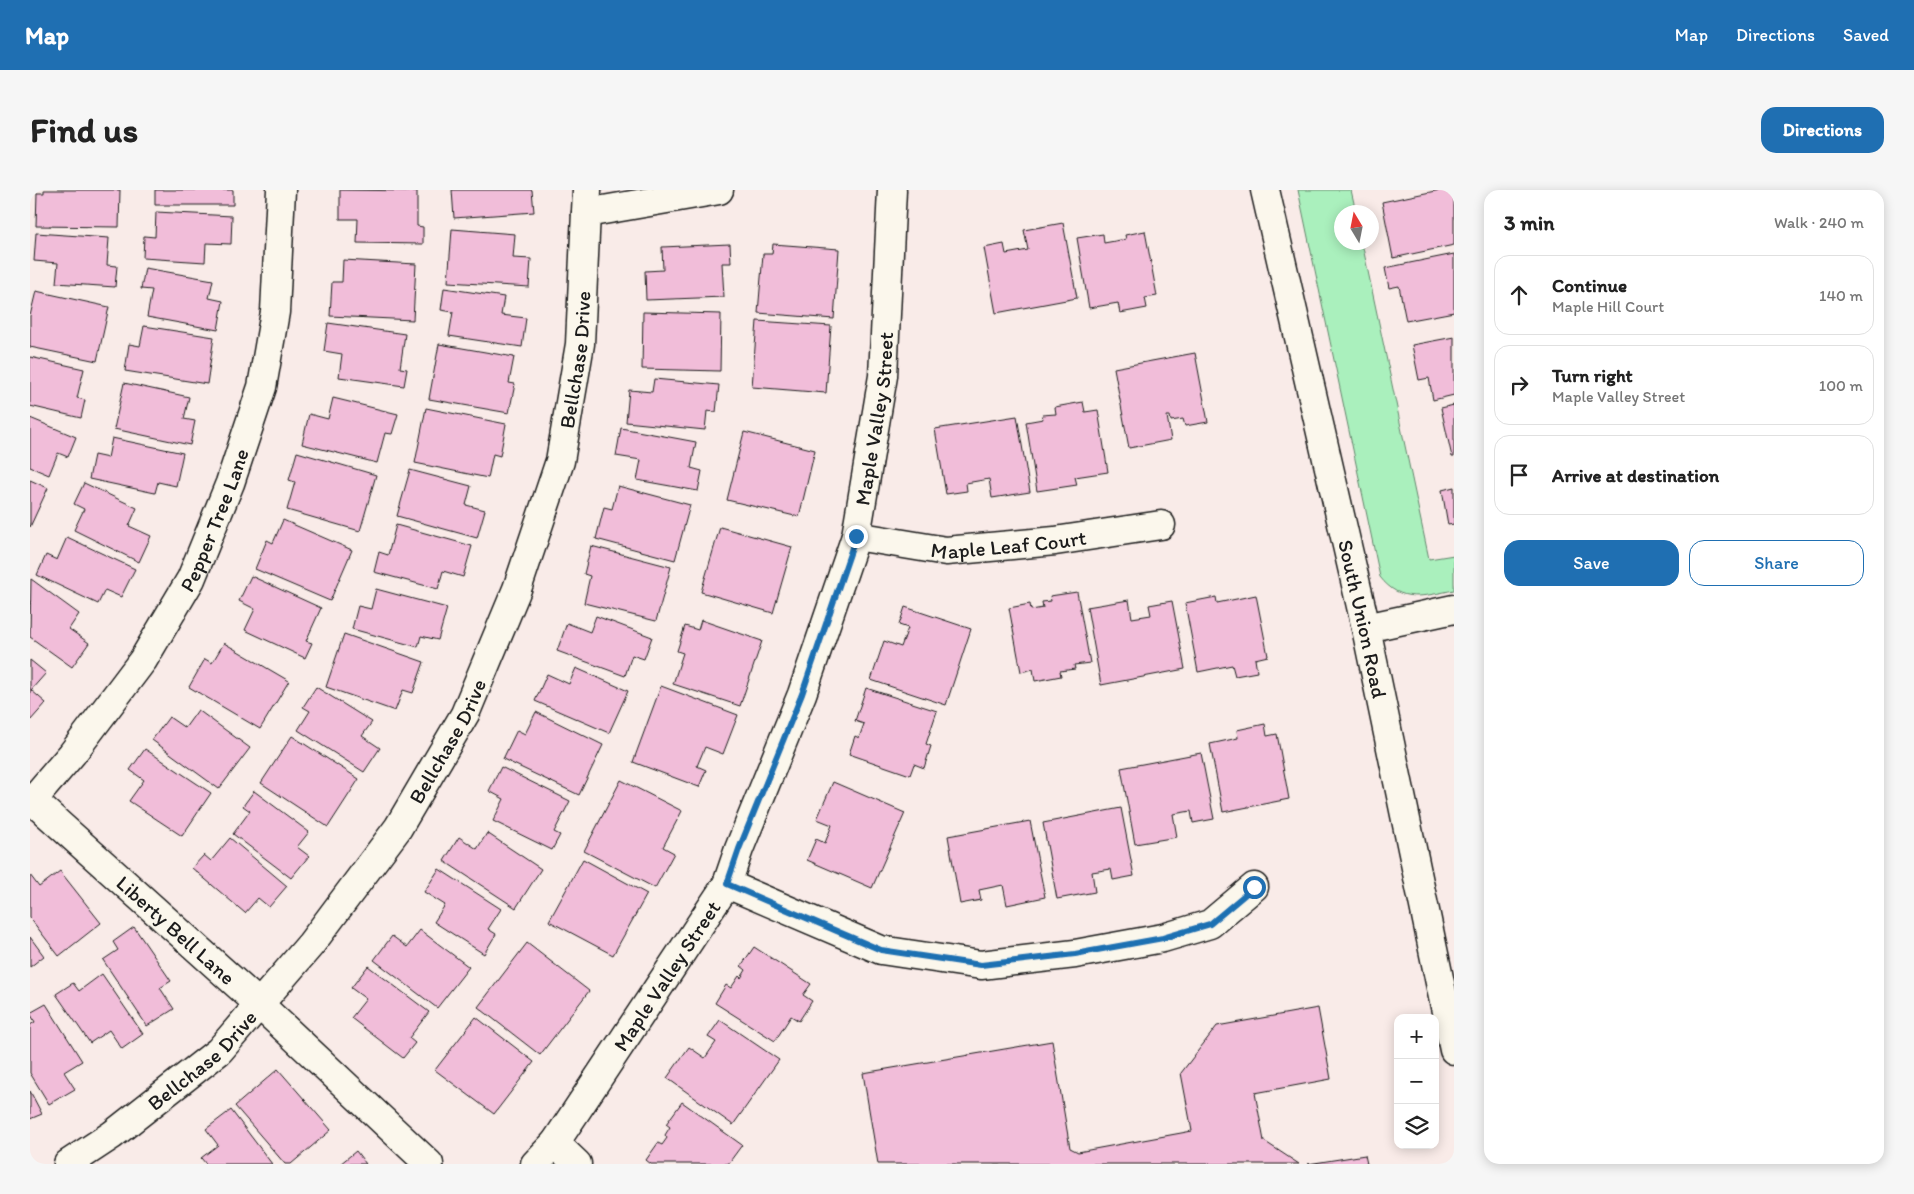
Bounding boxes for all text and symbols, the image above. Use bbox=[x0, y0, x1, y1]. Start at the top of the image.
text: Map bbox=[25, 21, 69, 50]
text: Map bbox=[1675, 24, 1708, 46]
text: Directions bbox=[1736, 24, 1815, 46]
text: Saved bbox=[1843, 24, 1889, 46]
button: Directions bbox=[1761, 107, 1884, 153]
text: Find us bbox=[30, 109, 138, 151]
north arrow bbox=[1334, 205, 1379, 250]
text: 3 min bbox=[1504, 210, 1554, 235]
text: Walk · 240 m bbox=[1774, 213, 1864, 232]
text: Continue bbox=[1552, 274, 1627, 297]
icon: ahead bbox=[1505, 281, 1533, 309]
text: 140 m bbox=[1819, 286, 1863, 305]
street label: Bellchase Drive bbox=[553, 290, 595, 430]
text: Maple Hill Court bbox=[1552, 297, 1664, 316]
street label: Maple Valley Street bbox=[849, 331, 898, 507]
text: Turn right bbox=[1552, 364, 1633, 387]
icon: right bbox=[1505, 371, 1533, 399]
text: 100 m bbox=[1819, 376, 1863, 395]
text: Maple Valley Street bbox=[1552, 387, 1685, 406]
street label: Pepper Tree Lane bbox=[174, 445, 253, 596]
icon: arrive bbox=[1505, 461, 1533, 489]
text: Arrive at destination bbox=[1552, 464, 1719, 487]
street label: Maple Leaf Court bbox=[929, 524, 1088, 564]
route end bbox=[845, 525, 868, 548]
street label: South Union Road bbox=[1334, 537, 1393, 700]
button: Save bbox=[1504, 540, 1679, 586]
button: Share bbox=[1689, 540, 1864, 586]
street label: Bellchase Drive bbox=[403, 675, 491, 808]
street label: Liberty Bell Lane bbox=[112, 870, 241, 989]
route start bbox=[1243, 876, 1266, 899]
street label: Maple Valley Street bbox=[607, 896, 725, 1055]
street label: Bellchase Drive bbox=[142, 1004, 261, 1115]
map controls bbox=[1394, 1014, 1439, 1149]
button: + bbox=[1394, 1014, 1439, 1059]
button: − bbox=[1394, 1059, 1439, 1104]
button: layers bbox=[1394, 1104, 1439, 1149]

